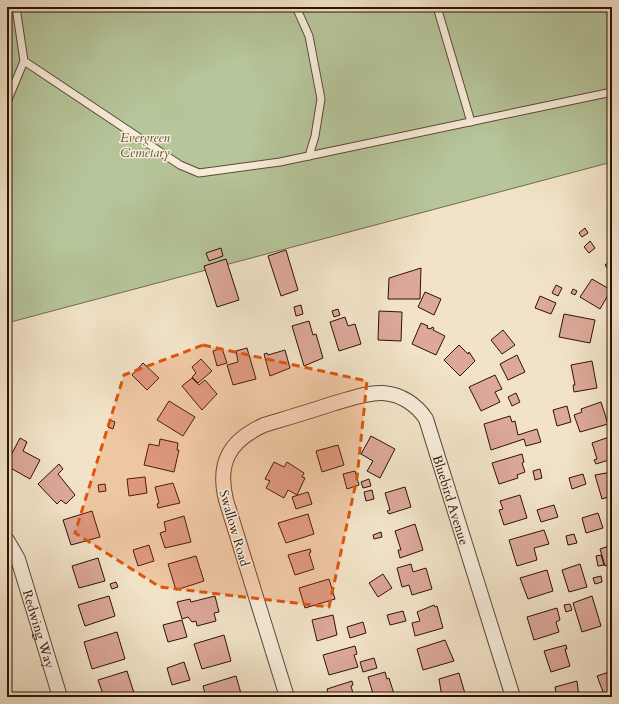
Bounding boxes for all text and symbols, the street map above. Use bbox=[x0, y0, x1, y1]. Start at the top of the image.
park label: Evergreen Cemetary bbox=[120, 129, 171, 162]
street label: Bluebird Avenue bbox=[428, 453, 473, 547]
street label: Swallow Road bbox=[215, 488, 254, 569]
street label: Redwing Way bbox=[18, 588, 59, 671]

